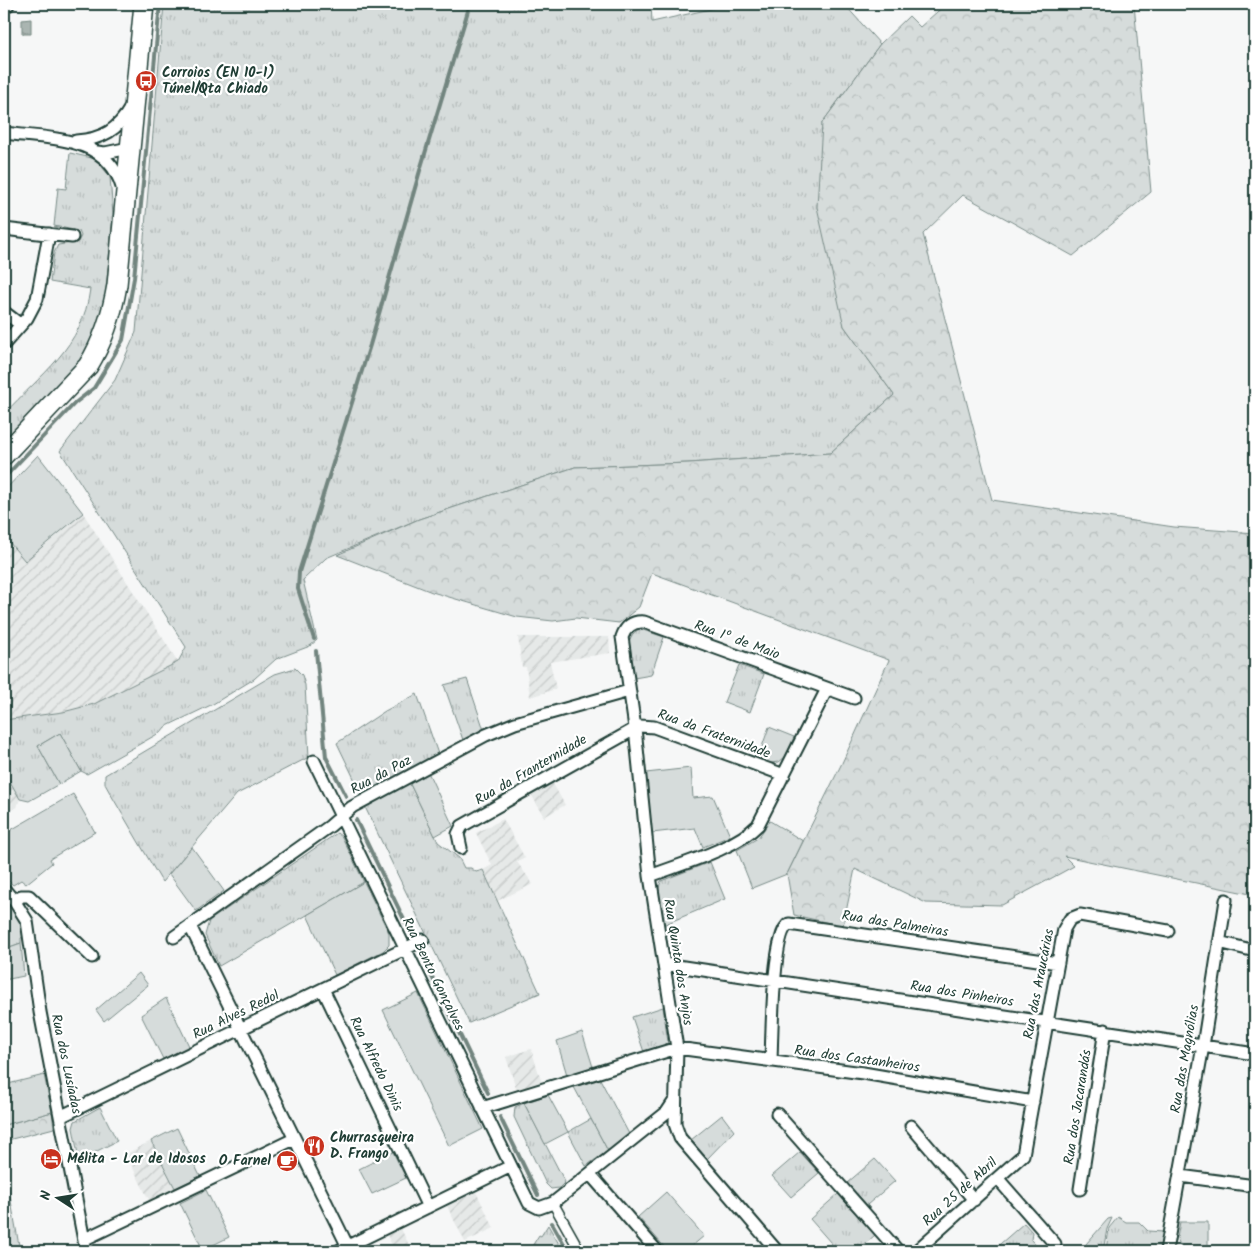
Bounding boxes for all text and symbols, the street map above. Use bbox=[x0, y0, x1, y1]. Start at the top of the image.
place label: Corroios (EN 10-1) Túnel/Qta Chiado bbox=[162, 62, 275, 100]
bus stop icon: Corroios (EN 10-1) Túnel/Qta Chiado bbox=[134, 69, 158, 93]
street label: Rua 1º de Maio bbox=[691, 614, 783, 666]
street label: Rua da Fraternidade bbox=[654, 703, 774, 765]
street label: Rua da Franternidade bbox=[471, 729, 592, 811]
street label: Rua da Paz bbox=[346, 750, 416, 800]
street label: Rua Quinta dos Anjos bbox=[657, 897, 699, 1027]
street label: Rua das Palmeiras bbox=[840, 905, 950, 943]
street label: Rua Bento Gonçalves bbox=[396, 913, 470, 1035]
street label: Rua das Araucárias bbox=[1018, 927, 1060, 1041]
street label: Rua dos Pinheiros bbox=[909, 975, 1015, 1013]
street label: Rua Alves Redol bbox=[189, 984, 284, 1046]
street label: Rua das Magnólias bbox=[1165, 1003, 1205, 1115]
street label: Rua dos Lusíadas bbox=[45, 1012, 87, 1116]
street label: Rua Alfredo Dinis bbox=[343, 1013, 409, 1115]
street label: Rua dos Castanheiros bbox=[793, 1039, 921, 1079]
street label: Rua dos Jacarandás bbox=[1058, 1048, 1098, 1166]
place label: Churrasqueira D. Frango bbox=[330, 1127, 414, 1165]
restaurant icon: Churrasqueira D. Frango bbox=[302, 1134, 326, 1158]
hotel icon: Mélita - Lar de Idosos bbox=[39, 1147, 63, 1171]
place label: Mélita - Lar de Idosos bbox=[67, 1148, 206, 1170]
cafe icon: O Farnel bbox=[275, 1149, 299, 1173]
place label: O Farnel bbox=[219, 1150, 271, 1172]
street label: Rua 25 de Abril bbox=[918, 1152, 1003, 1232]
north arrow bbox=[32, 1172, 82, 1222]
text: N bbox=[35, 1189, 58, 1202]

